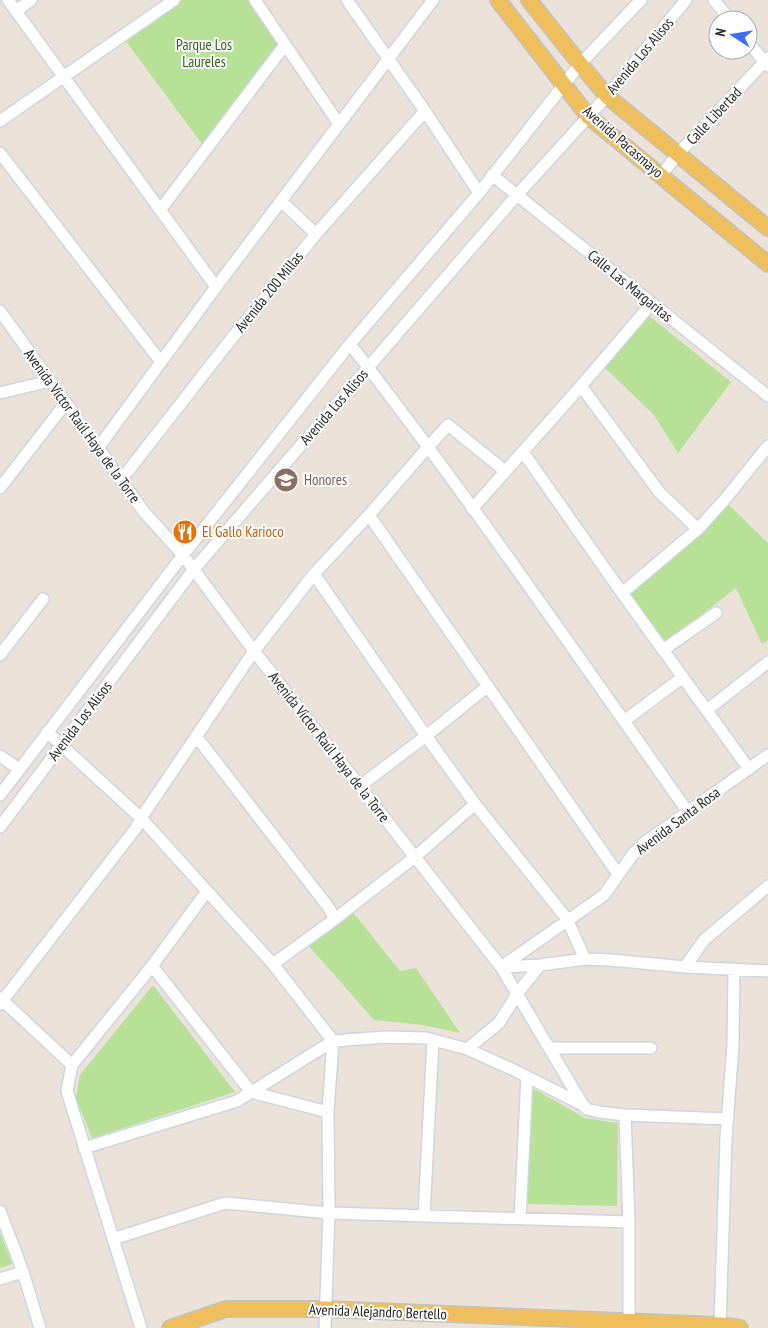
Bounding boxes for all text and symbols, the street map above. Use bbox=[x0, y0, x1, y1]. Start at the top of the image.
north arrow bbox=[708, 10, 758, 60]
street label: Avenida Los Alisos bbox=[602, 13, 677, 98]
text: N bbox=[711, 27, 730, 38]
park label: Parque Los Laureles bbox=[176, 35, 232, 71]
street label: Calle Libertad bbox=[682, 83, 745, 149]
street label: Avenida Pacasmayo bbox=[579, 101, 668, 182]
street label: Calle Las Margaritas bbox=[584, 245, 677, 326]
street label: Avenida 200 Millas bbox=[230, 247, 307, 336]
street label: Avenida Víctor Raúl Haya de la Torre bbox=[20, 345, 145, 507]
street label: Avenida Los Alisos bbox=[295, 365, 372, 449]
school or university icon: Honores bbox=[273, 467, 299, 493]
place label: Honores bbox=[304, 470, 347, 489]
restaurant icon: El Gallo Karioco bbox=[172, 519, 198, 545]
place label: El Gallo Karioco bbox=[202, 522, 284, 541]
street label: Avenida Víctor Raúl Haya de la Torre bbox=[265, 668, 394, 826]
street label: Avenida Los Alisos bbox=[44, 677, 116, 764]
street label: Avenida Santa Rosa bbox=[632, 783, 724, 858]
street label: Avenida Alejandro Bertello bbox=[309, 1300, 447, 1323]

